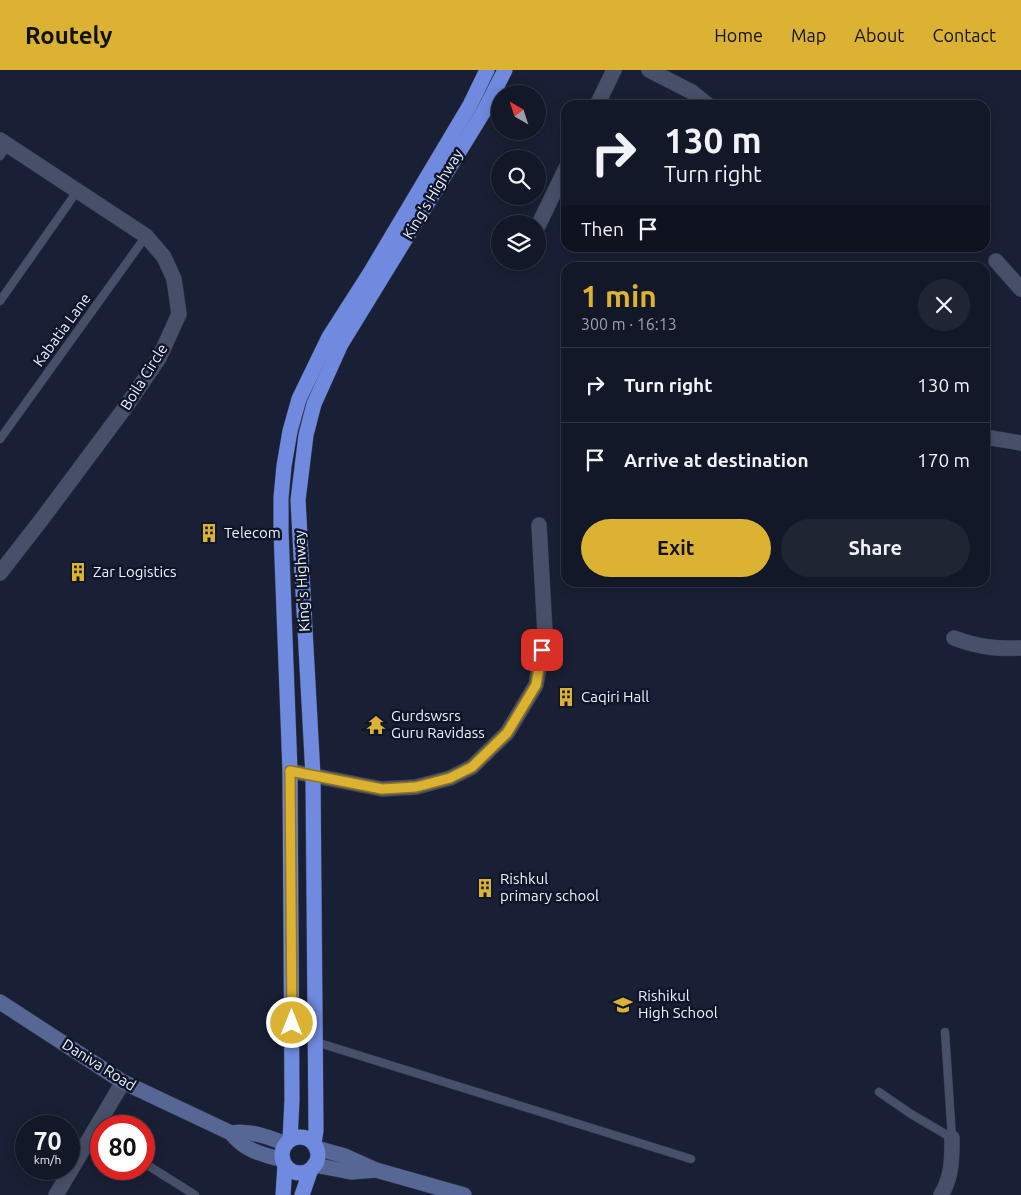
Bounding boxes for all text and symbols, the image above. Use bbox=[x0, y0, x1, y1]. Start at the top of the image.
text: Routely bbox=[25, 22, 112, 49]
text: Home bbox=[714, 25, 763, 45]
text: Map bbox=[791, 25, 826, 45]
text: About bbox=[854, 25, 904, 45]
text: Contact bbox=[932, 25, 996, 45]
north arrow bbox=[491, 85, 546, 140]
map controls bbox=[491, 85, 546, 270]
icon: right bbox=[581, 120, 646, 185]
text: 130 m bbox=[664, 120, 762, 160]
street label: King's Highway bbox=[399, 146, 466, 242]
button: search bbox=[491, 150, 546, 205]
text: Turn right bbox=[664, 161, 762, 186]
button: layers bbox=[491, 215, 546, 270]
icon: arrive bbox=[634, 215, 662, 243]
text: Then bbox=[581, 218, 624, 240]
text: 1 min bbox=[581, 279, 657, 313]
button: close bbox=[918, 279, 970, 331]
street label: Kabatia Lane bbox=[29, 290, 94, 370]
text: 300 m · 16:13 bbox=[581, 315, 677, 333]
street label: Boila Circle bbox=[117, 341, 171, 413]
icon: right bbox=[581, 371, 609, 399]
text: Turn right bbox=[624, 374, 712, 396]
text: 130 m bbox=[917, 374, 970, 396]
icon: arrive bbox=[581, 446, 609, 474]
text: Arrive at destination bbox=[624, 449, 809, 471]
text: 170 m bbox=[917, 449, 970, 471]
button: Exit bbox=[581, 519, 771, 577]
button: Share bbox=[781, 519, 970, 577]
building icon: Telecom bbox=[198, 522, 220, 544]
place label: Telecom bbox=[224, 524, 281, 541]
street label: King's Highway bbox=[290, 530, 313, 632]
building icon: Zar Logistics bbox=[67, 561, 89, 583]
place label: Zar Logistics bbox=[93, 563, 177, 580]
pin bbox=[521, 629, 563, 671]
icon: arrive bbox=[528, 636, 556, 664]
building icon: Caqiri Hall bbox=[555, 686, 577, 708]
place label: Caqiri Hall bbox=[581, 688, 649, 705]
place label: Gurdswsrs Guru Ravidass bbox=[391, 707, 485, 741]
temple icon: Gurdswsrs Guru Ravidass bbox=[365, 714, 387, 736]
place label: Rishkul primary school bbox=[500, 870, 599, 904]
building icon: Rishkul primary school bbox=[474, 877, 496, 899]
place label: Rishikul High School bbox=[638, 987, 718, 1021]
school or university icon: Rishikul High School bbox=[612, 994, 634, 1016]
position arrow bbox=[265, 996, 317, 1048]
street label: Daniva Road bbox=[59, 1035, 139, 1094]
speed limit sign: 80 bbox=[90, 1115, 155, 1180]
text: 70 bbox=[33, 1127, 62, 1155]
text: km/h bbox=[34, 1153, 61, 1166]

